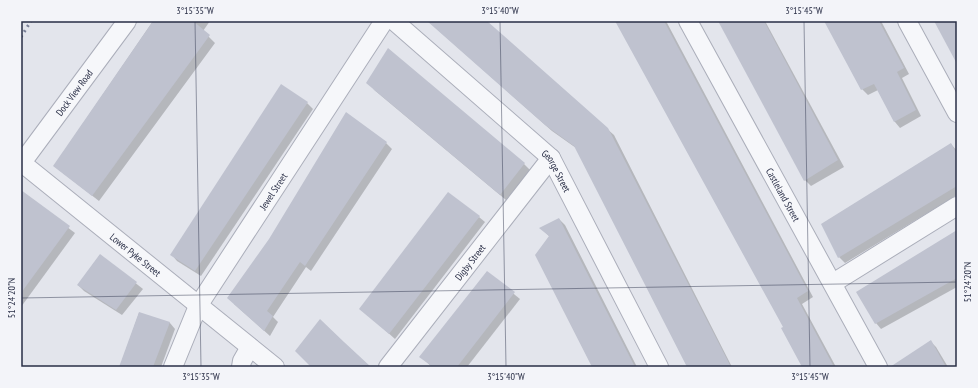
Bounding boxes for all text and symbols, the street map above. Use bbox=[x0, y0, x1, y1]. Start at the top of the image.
text: 3°15'35"W bbox=[176, 4, 214, 17]
text: 3°15'40"W bbox=[481, 4, 519, 17]
text: 3°15'45"W bbox=[785, 4, 823, 17]
street label: Dock View Road bbox=[53, 67, 95, 118]
street label: George Street bbox=[539, 146, 574, 194]
street label: Castleland Street bbox=[763, 166, 803, 224]
street label: Jewel Street bbox=[256, 170, 290, 213]
street label: Lower Pyke Street bbox=[108, 230, 164, 279]
street label: Digby Street bbox=[452, 241, 488, 283]
text: 51°24'20"N bbox=[961, 262, 974, 302]
text: 51°24'20"N bbox=[5, 278, 18, 318]
text: 3°15'35"W bbox=[182, 370, 220, 383]
text: 3°15'40"W bbox=[487, 370, 525, 383]
text: 3°15'45"W bbox=[791, 370, 829, 383]

